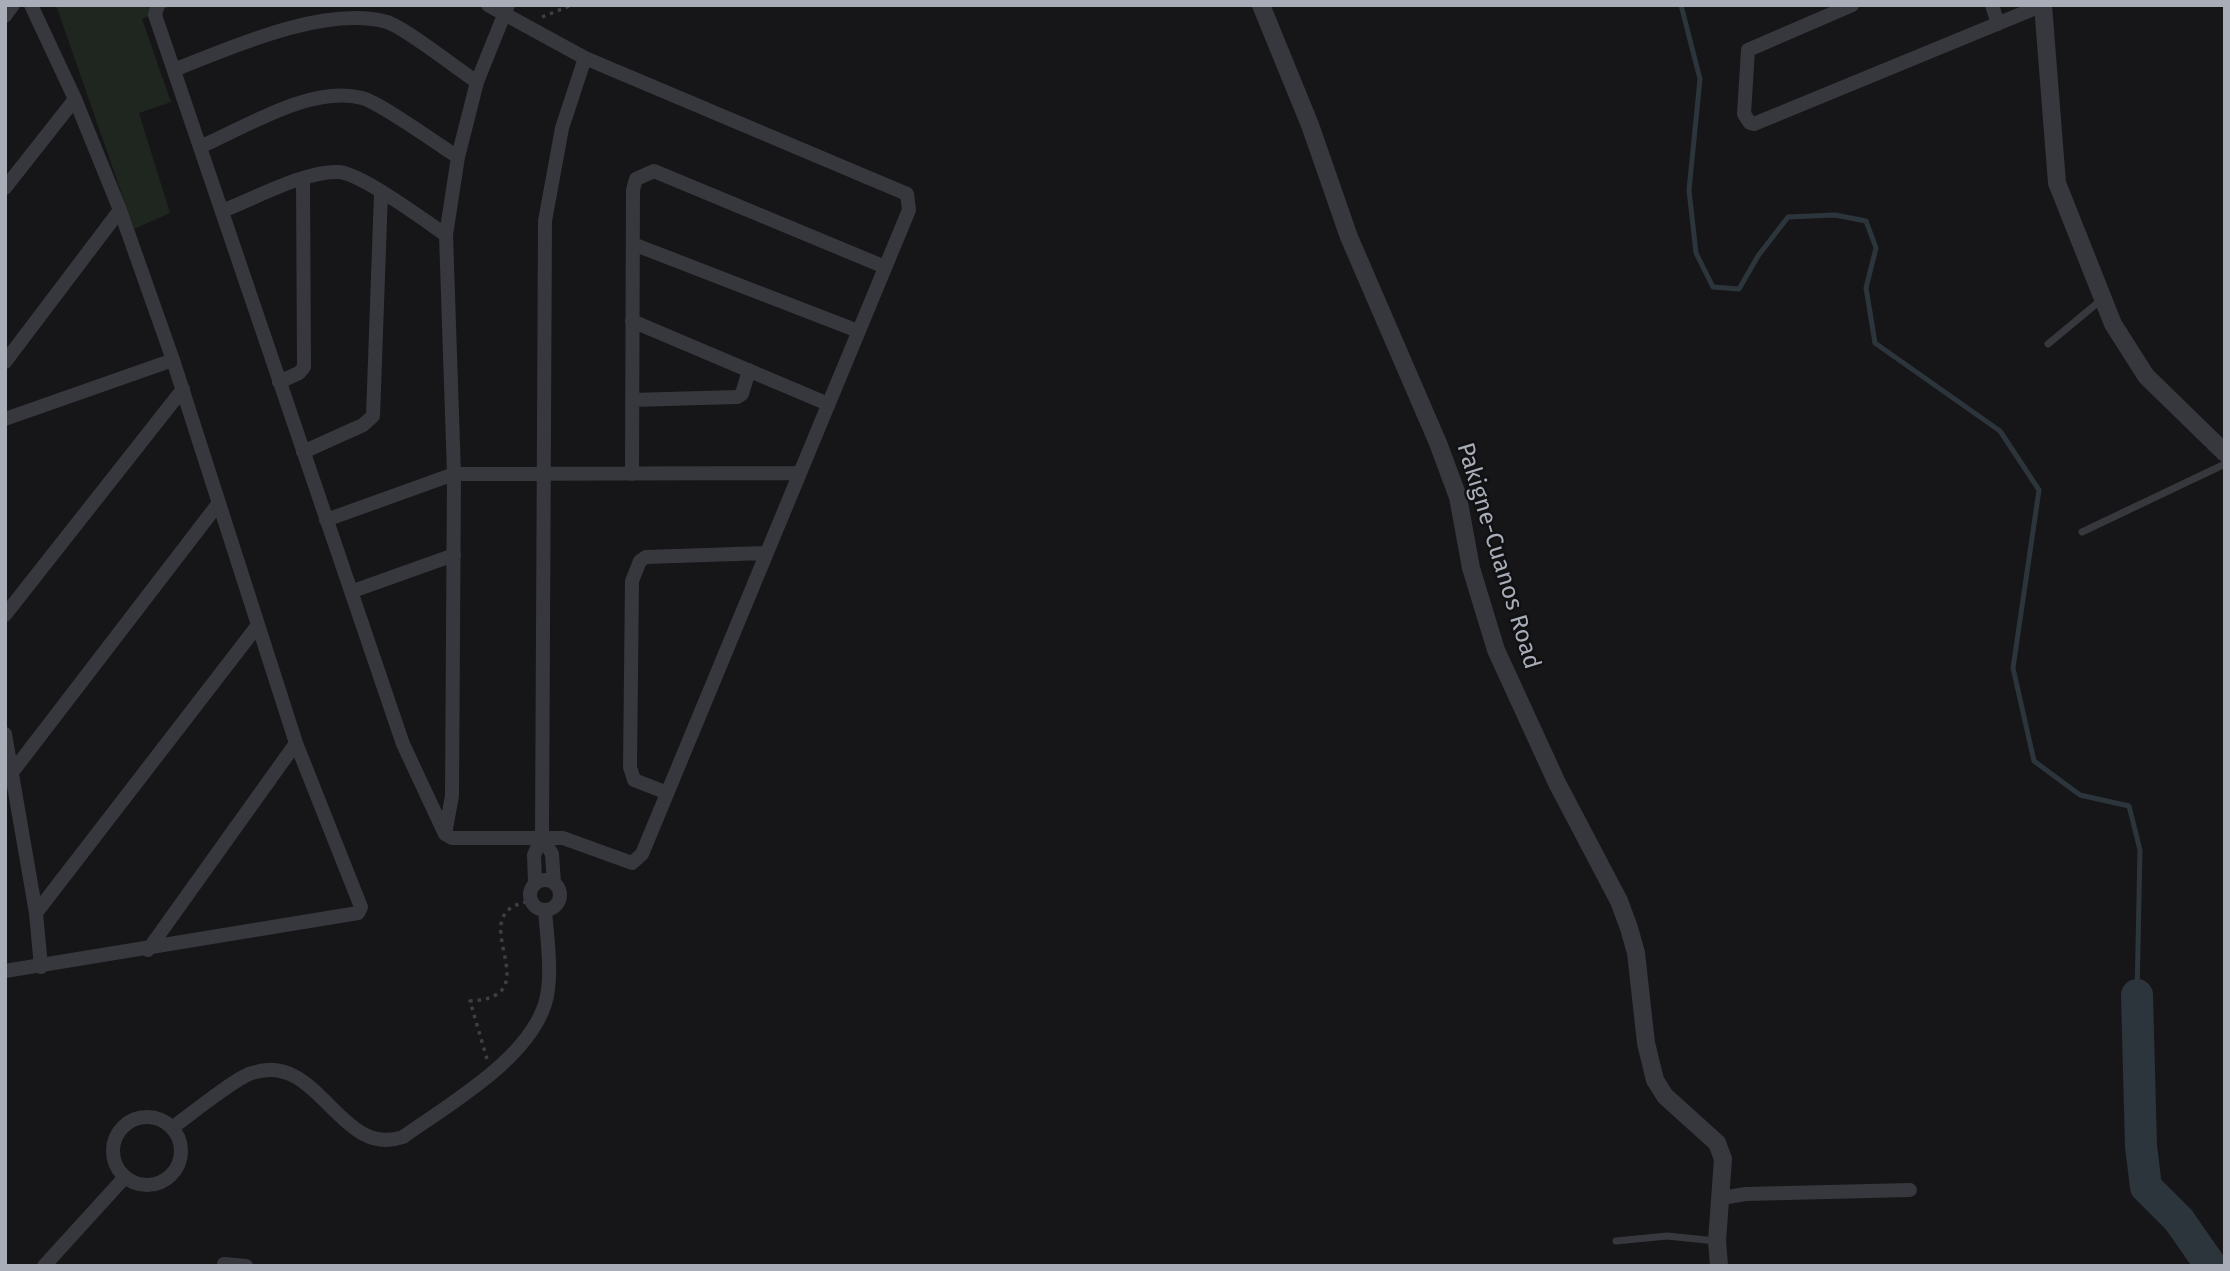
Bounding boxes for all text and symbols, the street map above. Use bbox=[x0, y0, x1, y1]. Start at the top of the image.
street label: Pakigne-Cuanos Road bbox=[1450, 439, 1546, 673]

